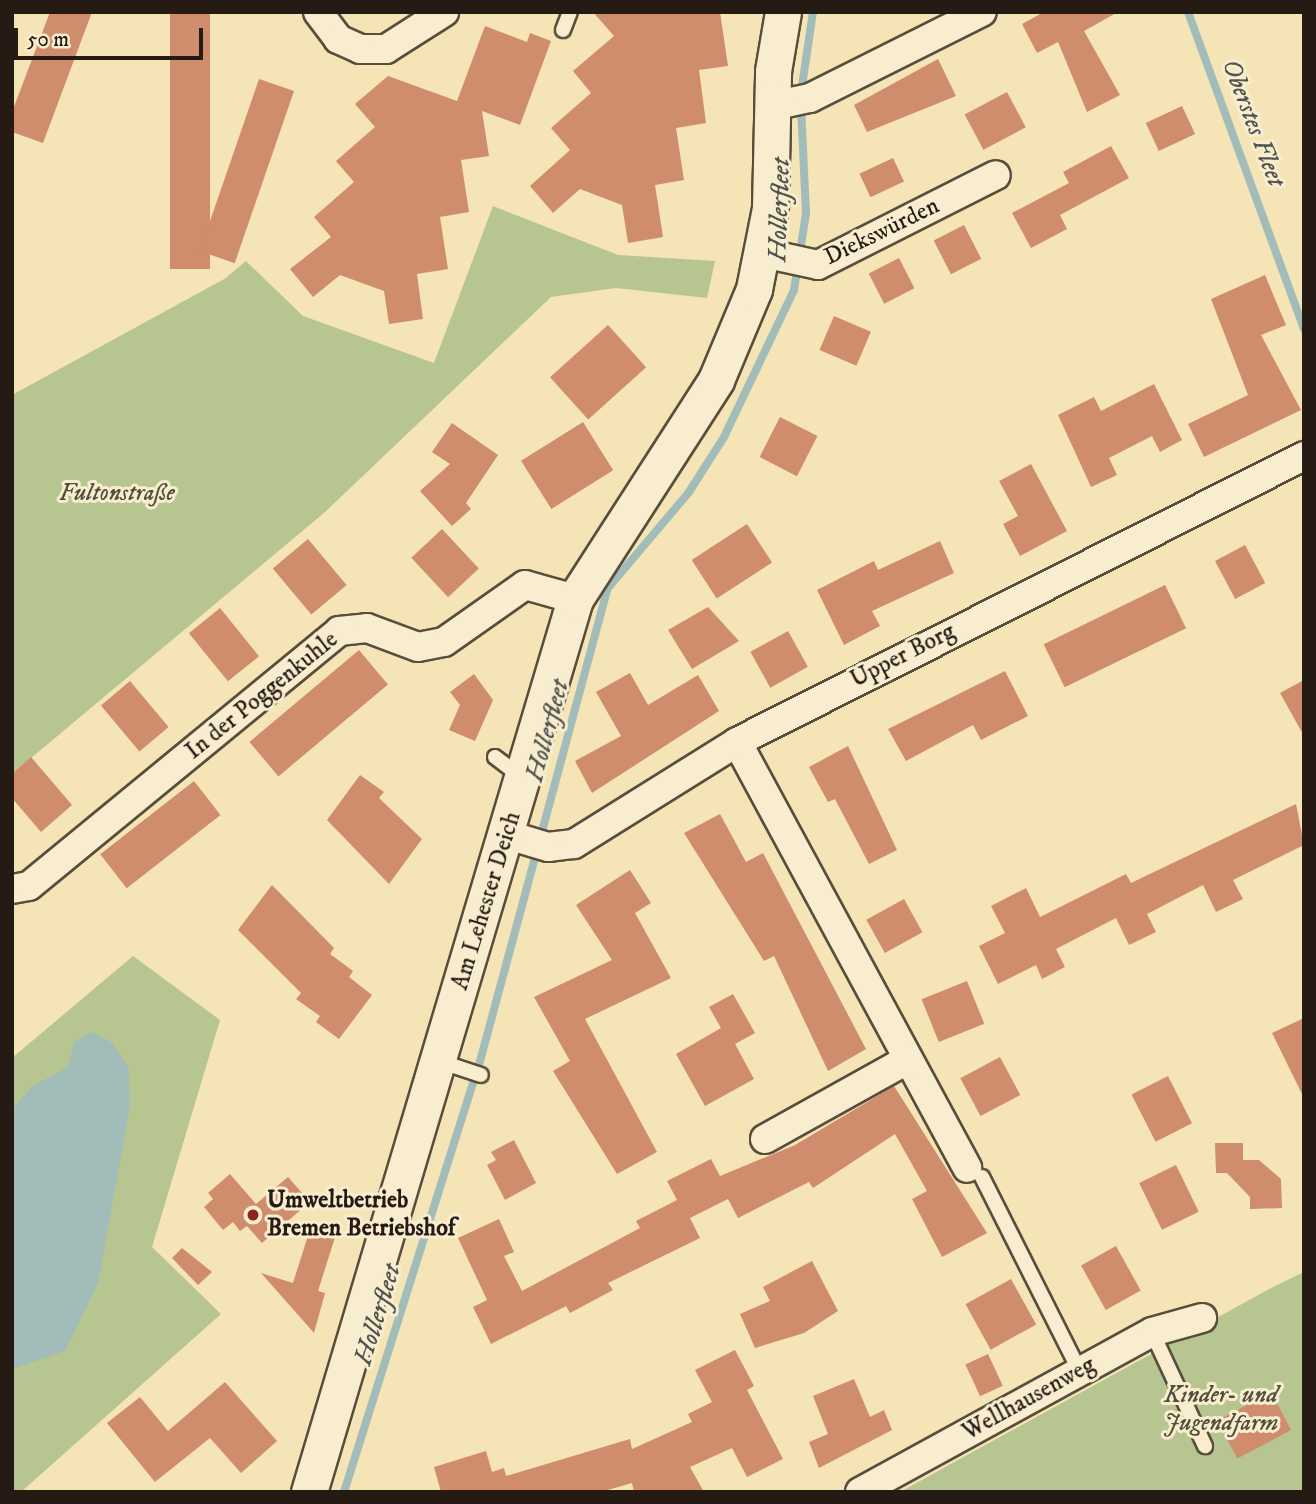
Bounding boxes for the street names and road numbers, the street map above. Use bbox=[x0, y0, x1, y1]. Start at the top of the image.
street label: Diekswürden bbox=[820, 192, 944, 272]
street label: Upper Borg bbox=[846, 617, 960, 695]
street label: In der Poggenkuhle bbox=[180, 626, 344, 766]
street label: Am Lehester Deich bbox=[446, 808, 528, 994]
street label: Wellhausenweg bbox=[958, 1351, 1100, 1447]

